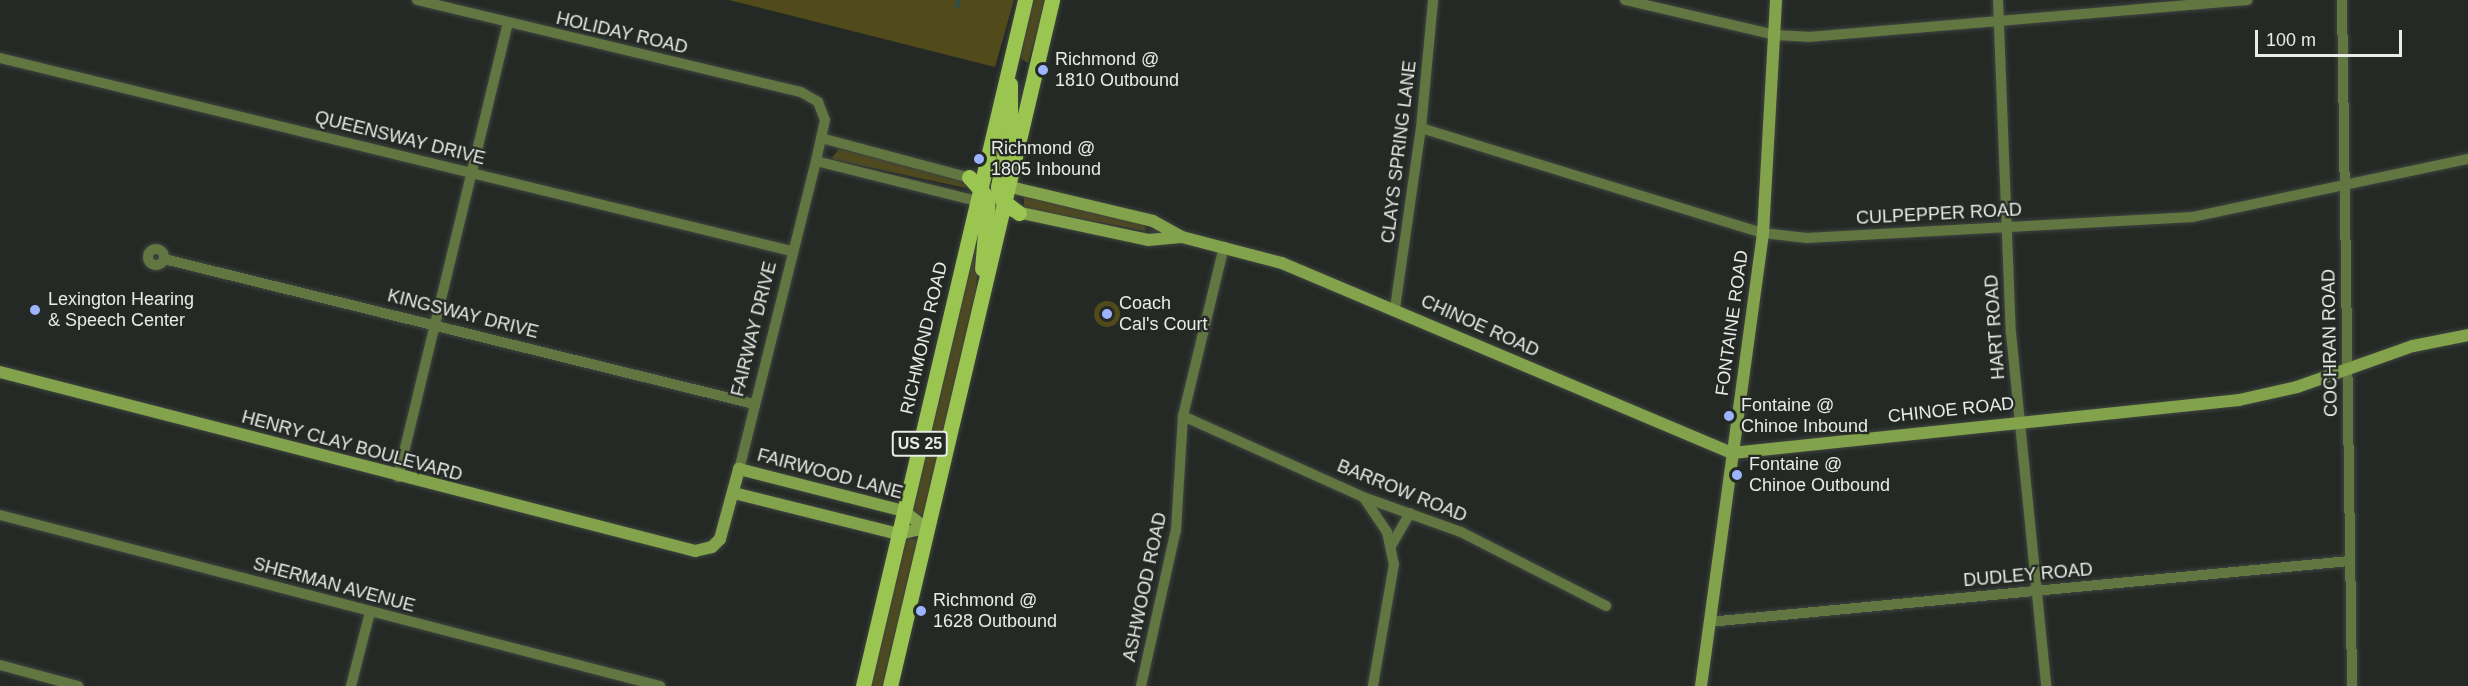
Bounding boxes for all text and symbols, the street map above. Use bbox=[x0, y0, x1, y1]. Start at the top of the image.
street label: HOLIDAY ROAD bbox=[554, 7, 690, 59]
scale bar bbox=[2258, 18, 2405, 56]
text: 100 m bbox=[2266, 30, 2316, 50]
place label: Richmond @ 1810 Outbound bbox=[1055, 49, 1179, 92]
street label: CLAYS SPRING LANE bbox=[1377, 60, 1421, 244]
marker: Richmond @ 1810 Outbound bbox=[1036, 63, 1050, 77]
street label: QUEENSWAY DRIVE bbox=[312, 106, 488, 170]
place label: Richmond @ 1805 Inbound bbox=[991, 138, 1101, 180]
marker: Richmond @ 1805 Inbound bbox=[972, 152, 986, 166]
street label: CULPEPPER ROAD bbox=[1856, 199, 2022, 229]
street label: FONTAINE ROAD bbox=[1711, 249, 1753, 397]
street label: FAIRWAY DRIVE bbox=[727, 259, 781, 399]
street label: RICHMOND ROAD bbox=[896, 260, 952, 416]
street label: COCHRAN ROAD bbox=[2318, 269, 2342, 417]
street label: HART ROAD bbox=[1981, 274, 2009, 380]
street label: KINGSWAY DRIVE bbox=[385, 285, 541, 343]
place label: Lexington Hearing & Speech Center bbox=[48, 289, 194, 332]
street label: CHINOE ROAD bbox=[1418, 290, 1542, 362]
place label: Coach Cal's Court bbox=[1119, 293, 1207, 336]
marker: Lexington Hearing & Speech Center bbox=[26, 301, 44, 319]
marker: Coach Cal's Court bbox=[1100, 307, 1114, 321]
street label: CHINOE ROAD bbox=[1887, 393, 2015, 427]
place label: Fontaine @ Chinoe Inbound bbox=[1741, 395, 1868, 438]
street label: HENRY CLAY BOULEVARD bbox=[239, 406, 465, 486]
marker: Fontaine @ Chinoe Inbound bbox=[1722, 409, 1736, 423]
road number: US 25 bbox=[892, 431, 948, 457]
street label: FAIRWOOD LANE bbox=[755, 444, 905, 504]
place label: Fontaine @ Chinoe Outbound bbox=[1749, 454, 1890, 496]
street label: BARROW ROAD bbox=[1334, 455, 1470, 527]
marker: Fontaine @ Chinoe Outbound bbox=[1730, 468, 1744, 482]
street label: ASHWOOD ROAD bbox=[1119, 510, 1171, 664]
street label: SHERMAN AVENUE bbox=[250, 553, 418, 617]
street label: DUDLEY ROAD bbox=[1962, 559, 2094, 591]
place label: Richmond @ 1628 Outbound bbox=[933, 590, 1057, 632]
marker: Richmond @ 1628 Outbound bbox=[914, 604, 928, 618]

